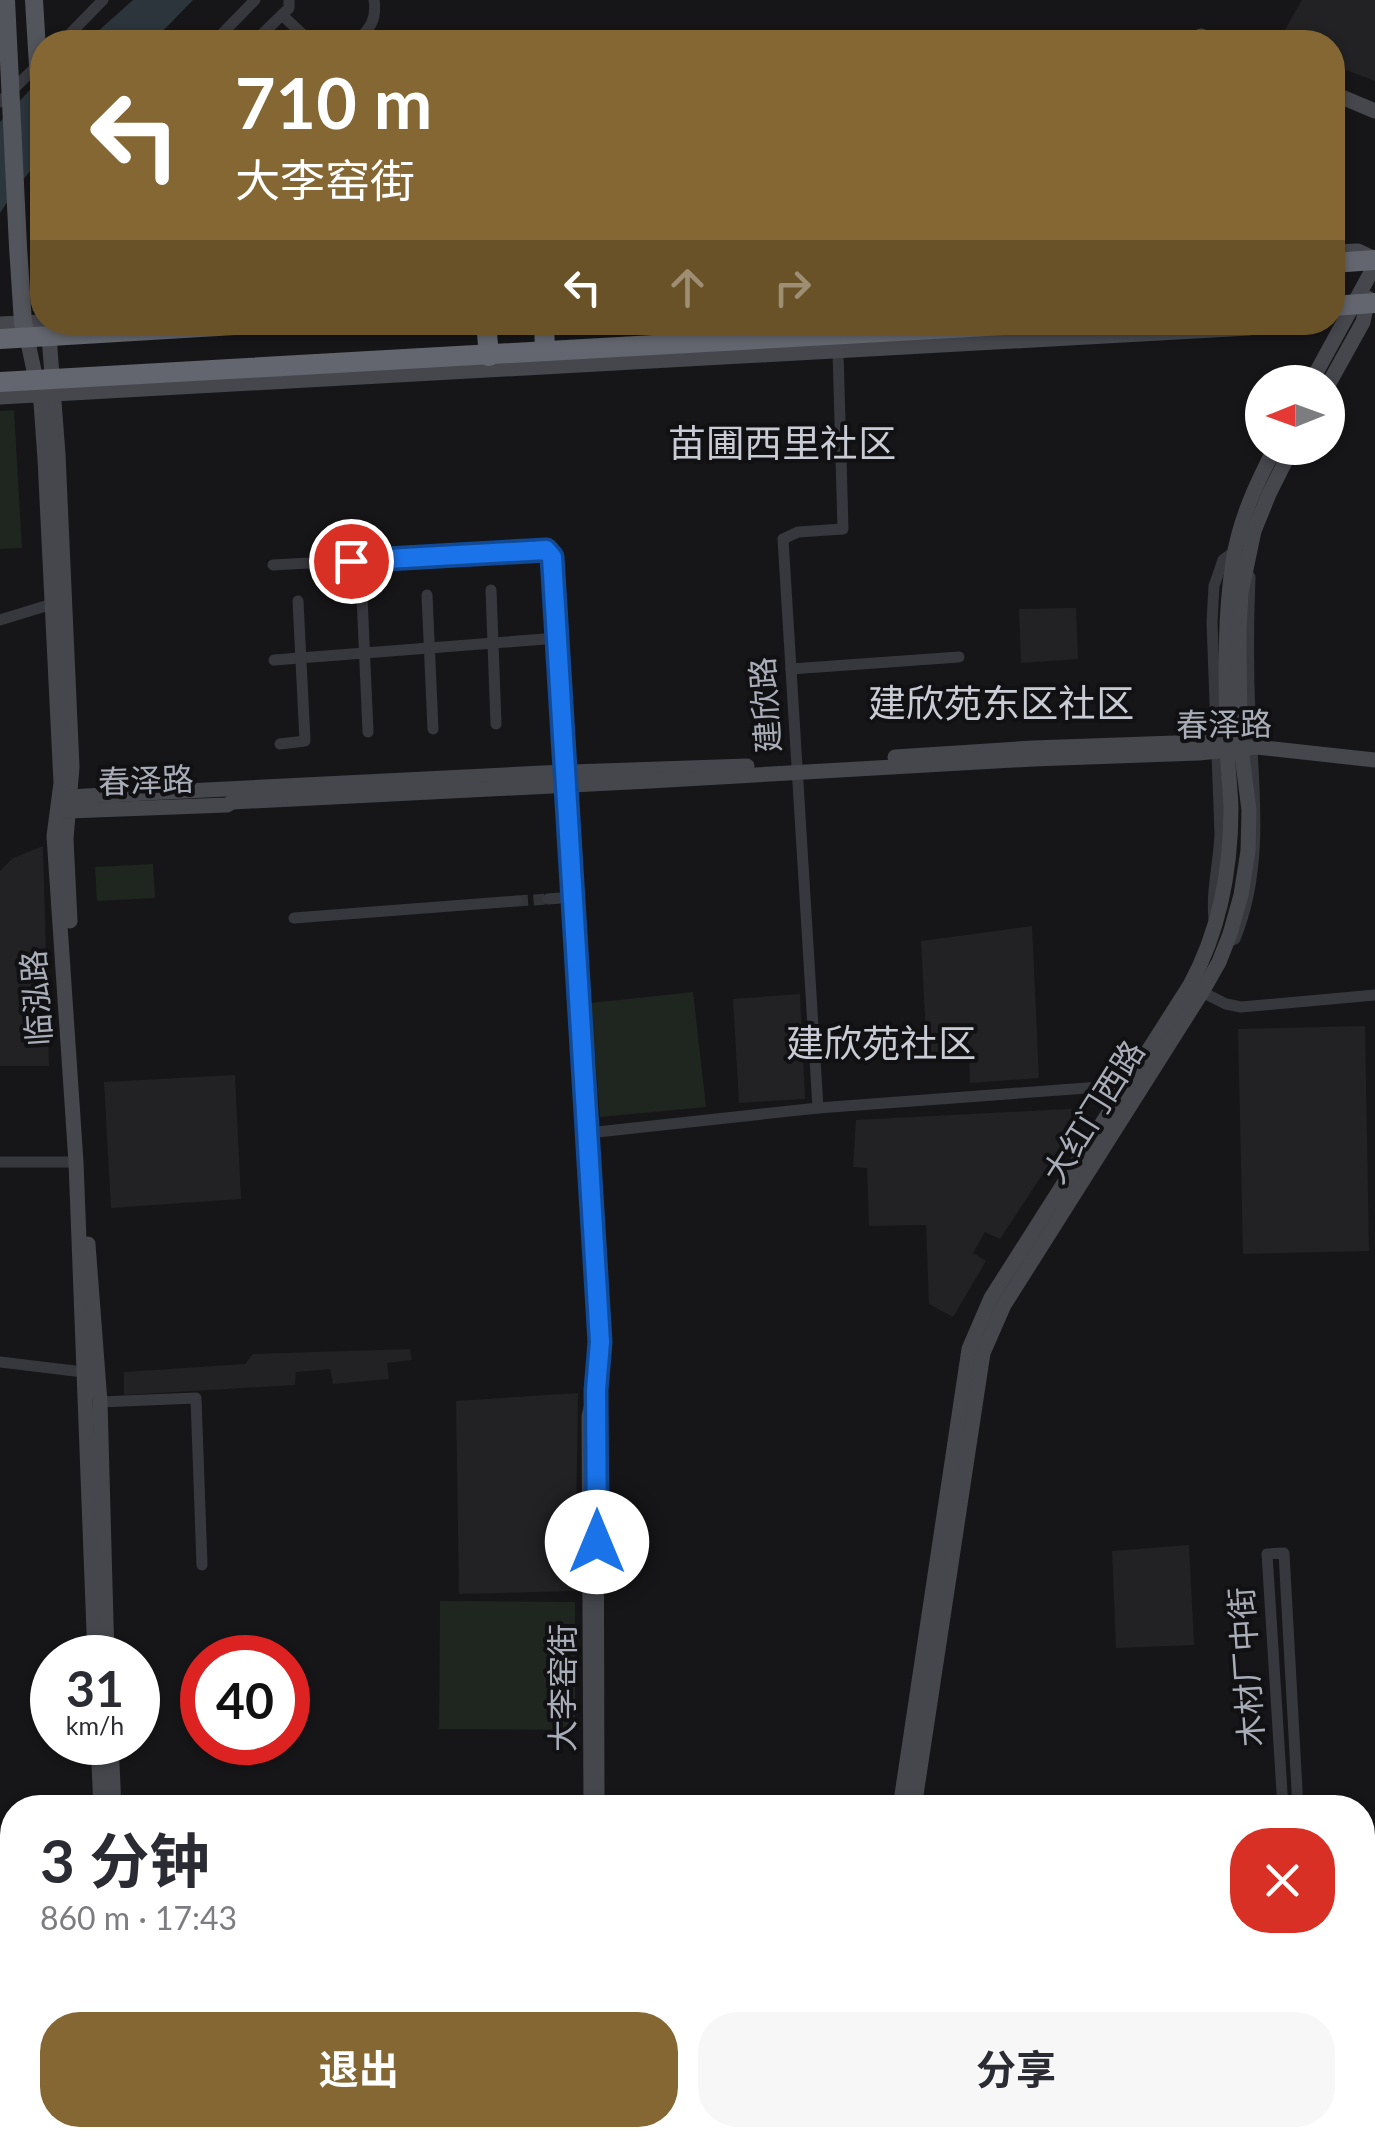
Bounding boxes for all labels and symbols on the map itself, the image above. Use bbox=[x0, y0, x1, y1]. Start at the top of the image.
north arrow bbox=[1245, 365, 1345, 465]
district label: 苗圃西里社区 bbox=[668, 419, 896, 465]
pin bbox=[309, 519, 394, 604]
street label: 建欣路 bbox=[742, 656, 787, 754]
district label: 建欣苑东区社区 bbox=[868, 679, 1134, 725]
street label: 春泽路 bbox=[1176, 703, 1272, 744]
street label: 春泽路 bbox=[97, 758, 195, 801]
street label: 临泓路 bbox=[13, 949, 58, 1047]
district label: 建欣苑社区 bbox=[786, 1019, 976, 1065]
street label: 大红门西路 bbox=[1034, 1033, 1152, 1189]
position arrow bbox=[545, 1490, 649, 1594]
street label: 木材厂中街 bbox=[1220, 1586, 1271, 1748]
street label: 大李窑街 bbox=[542, 1624, 581, 1752]
speed limit sign: 40 bbox=[180, 1635, 310, 1765]

